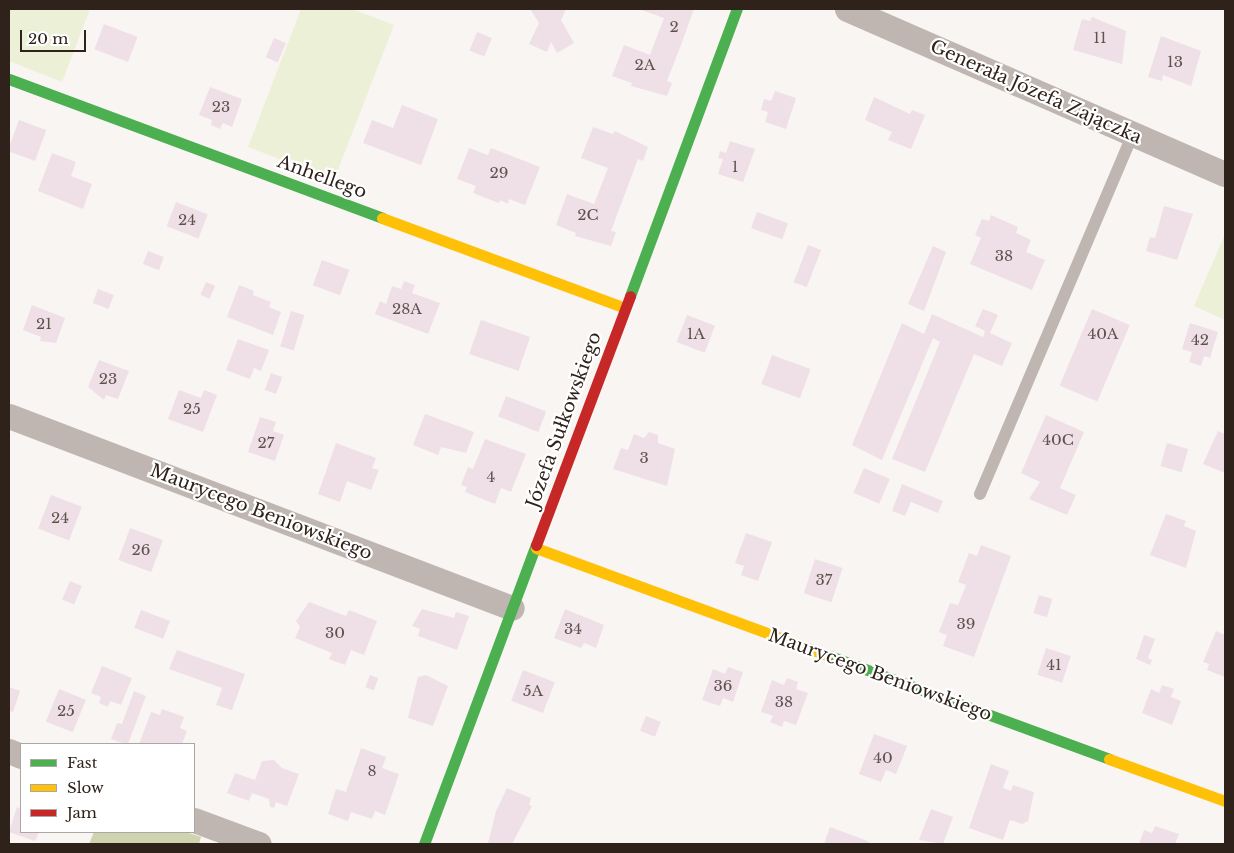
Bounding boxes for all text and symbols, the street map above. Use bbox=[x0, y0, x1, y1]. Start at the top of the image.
house number: 2 bbox=[669, 18, 679, 36]
scale bar bbox=[22, 20, 89, 52]
text: 20 m bbox=[28, 29, 68, 48]
house number: 11 bbox=[1093, 29, 1107, 47]
street label: Generała Józefa Zajączka bbox=[927, 35, 1145, 149]
house number: 13 bbox=[1167, 53, 1183, 71]
house number: 2A bbox=[635, 56, 655, 74]
house number: 23 bbox=[212, 98, 230, 116]
street label: Anhellego bbox=[274, 151, 370, 203]
house number: 1 bbox=[732, 158, 738, 176]
house number: 29 bbox=[490, 164, 508, 182]
house number: 2C bbox=[577, 206, 599, 224]
house number: 24 bbox=[178, 211, 196, 229]
house number: 38 bbox=[995, 247, 1013, 265]
house number: 28A bbox=[392, 300, 422, 318]
house number: 21 bbox=[36, 315, 52, 333]
house number: 1A bbox=[687, 325, 705, 343]
house number: 40A bbox=[1088, 325, 1118, 343]
street label: Józefa Sułkowskiego bbox=[522, 329, 606, 511]
house number: 42 bbox=[1191, 331, 1209, 349]
house number: 23 bbox=[99, 370, 117, 388]
house number: 25 bbox=[183, 400, 201, 418]
house number: 40C bbox=[1042, 431, 1074, 449]
house number: 27 bbox=[258, 434, 274, 452]
house number: 3 bbox=[639, 449, 649, 467]
street label: Maurycego Beniowskiego bbox=[147, 460, 375, 564]
house number: 4 bbox=[487, 468, 495, 486]
house number: 24 bbox=[51, 509, 69, 527]
house number: 26 bbox=[132, 541, 150, 559]
house number: 37 bbox=[816, 571, 832, 589]
house number: 39 bbox=[957, 615, 975, 633]
house number: 34 bbox=[564, 620, 582, 638]
house number: 30 bbox=[325, 624, 345, 642]
street label: Maurycego Beniowskiego bbox=[765, 624, 995, 726]
house number: 41 bbox=[1046, 656, 1062, 674]
house number: 36 bbox=[714, 677, 732, 695]
house number: 5A bbox=[523, 682, 543, 700]
house number: 38 bbox=[775, 693, 793, 711]
house number: 25 bbox=[57, 702, 75, 720]
legend bbox=[20, 743, 195, 833]
house number: 40 bbox=[873, 749, 893, 767]
text: Fast bbox=[67, 753, 97, 772]
house number: 8 bbox=[367, 762, 377, 780]
text: Slow bbox=[67, 778, 104, 797]
text: Jam bbox=[67, 803, 97, 822]

